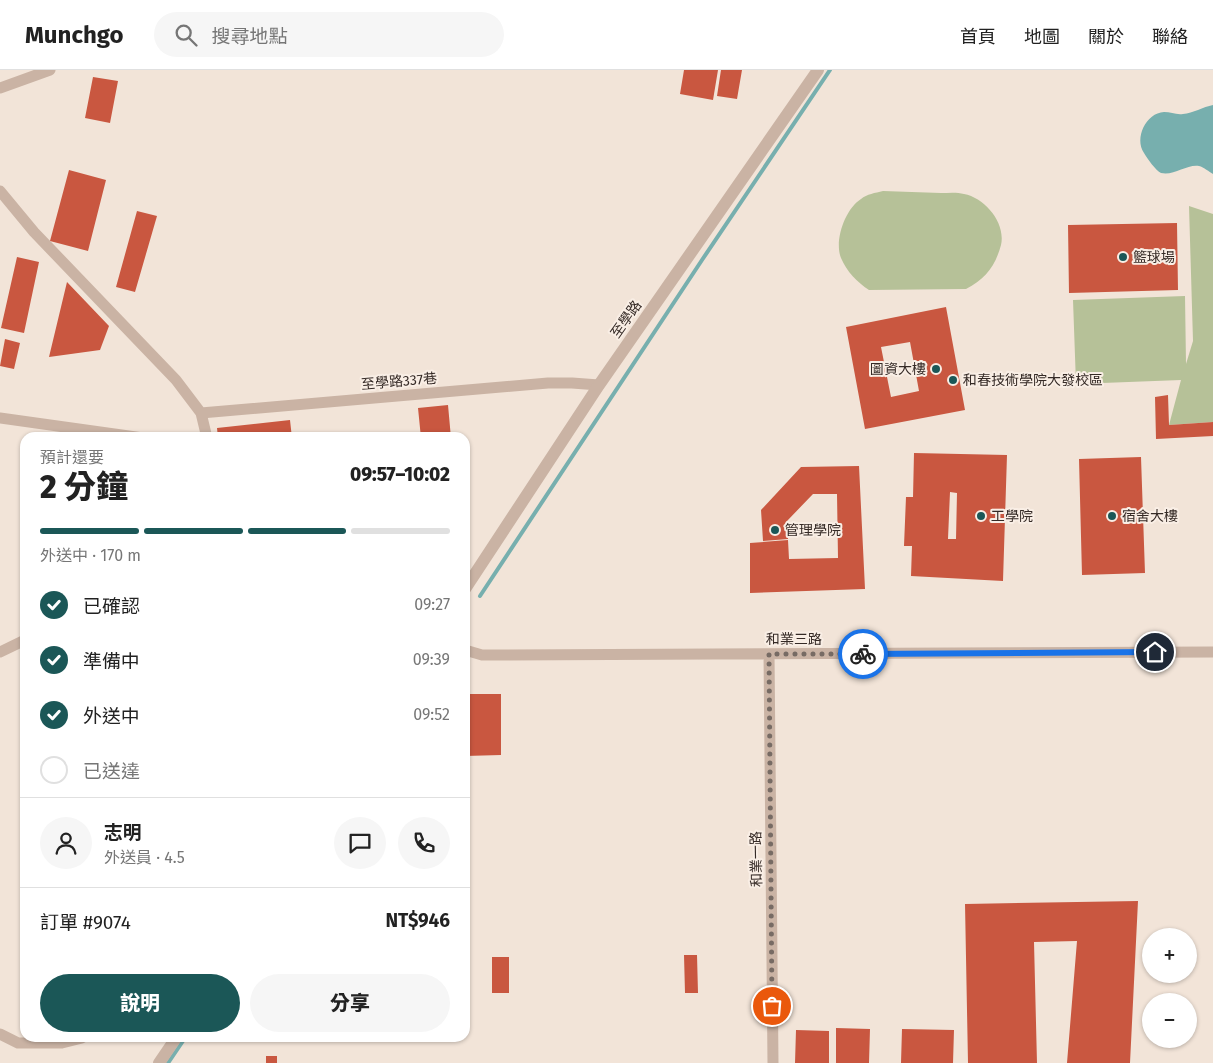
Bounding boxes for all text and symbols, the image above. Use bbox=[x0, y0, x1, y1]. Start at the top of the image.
search box bbox=[154, 12, 504, 57]
text: Munchgo bbox=[25, 21, 124, 49]
icon: search bbox=[172, 21, 200, 49]
text: 搜尋地點 bbox=[212, 25, 288, 48]
text: 首頁 bbox=[960, 26, 996, 48]
text: 地圖 bbox=[1024, 26, 1060, 48]
text: 關於 bbox=[1088, 26, 1124, 48]
text: 聯絡 bbox=[1152, 26, 1188, 48]
place label: 籃球場 bbox=[1133, 249, 1175, 266]
marker: 籃球場 bbox=[1117, 251, 1129, 263]
street label: 至學路 bbox=[607, 297, 645, 341]
place label: 圖資大樓 bbox=[870, 361, 926, 378]
marker: 圖資大樓 bbox=[930, 363, 942, 375]
street label: 至學路337巷 bbox=[360, 370, 438, 393]
place label: 和春技術學院大發校區 bbox=[963, 372, 1103, 389]
marker: 和春技術學院大發校區 bbox=[947, 374, 959, 386]
text: 預計還要 bbox=[40, 448, 104, 467]
text: 09:57–10:02 bbox=[350, 463, 450, 486]
text: 2 分鐘 bbox=[40, 468, 128, 506]
place label: 工學院 bbox=[991, 508, 1033, 525]
place label: 宿舍大樓 bbox=[1122, 508, 1178, 525]
marker: 工學院 bbox=[975, 510, 987, 522]
marker: 宿舍大樓 bbox=[1106, 510, 1118, 522]
place label: 管理學院 bbox=[785, 522, 841, 539]
marker: 管理學院 bbox=[769, 524, 781, 536]
text: 外送中 · 170 m bbox=[40, 546, 141, 565]
icon: check bbox=[40, 591, 68, 619]
text: 已確認 bbox=[83, 595, 140, 618]
text: 09:27 bbox=[414, 595, 450, 614]
courier bbox=[838, 629, 888, 679]
street label: 和業三路 bbox=[766, 631, 822, 648]
pin bbox=[1134, 631, 1176, 673]
icon: home bbox=[1141, 638, 1169, 666]
icon: bike bbox=[849, 640, 877, 668]
icon: check bbox=[40, 646, 68, 674]
text: 準備中 bbox=[83, 650, 140, 673]
text: 09:39 bbox=[413, 650, 450, 669]
icon: check bbox=[40, 701, 68, 729]
text: 外送中 bbox=[83, 705, 140, 728]
text: 09:52 bbox=[413, 705, 450, 724]
text: 已送達 bbox=[83, 760, 140, 783]
button: person bbox=[40, 817, 92, 869]
button: chat bbox=[334, 817, 386, 869]
button: phone bbox=[398, 817, 450, 869]
text: 志明 bbox=[104, 821, 142, 844]
street label: 和業一路 bbox=[748, 831, 765, 887]
text: 外送員 · 4.5 bbox=[104, 848, 185, 867]
text: NT$946 bbox=[385, 909, 450, 932]
text: 訂單 #9074 bbox=[40, 911, 131, 934]
map controls bbox=[1142, 928, 1197, 1048]
button: + bbox=[1142, 928, 1197, 983]
button: 說明 bbox=[40, 974, 240, 1032]
button: 分享 bbox=[250, 974, 450, 1032]
pin bbox=[751, 985, 793, 1027]
icon: bag bbox=[758, 992, 786, 1020]
button: − bbox=[1142, 993, 1197, 1048]

